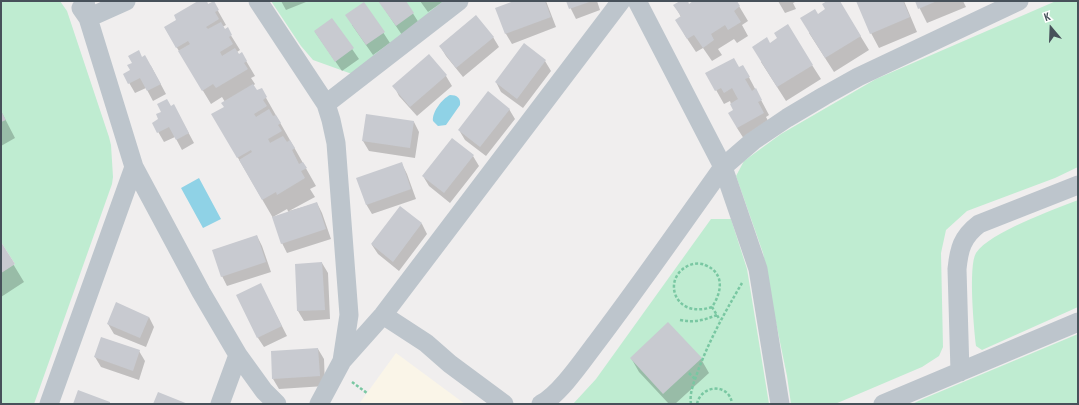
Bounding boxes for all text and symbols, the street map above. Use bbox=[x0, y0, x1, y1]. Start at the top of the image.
north arrow bbox=[1031, 8, 1071, 48]
text: K bbox=[1042, 9, 1052, 24]

